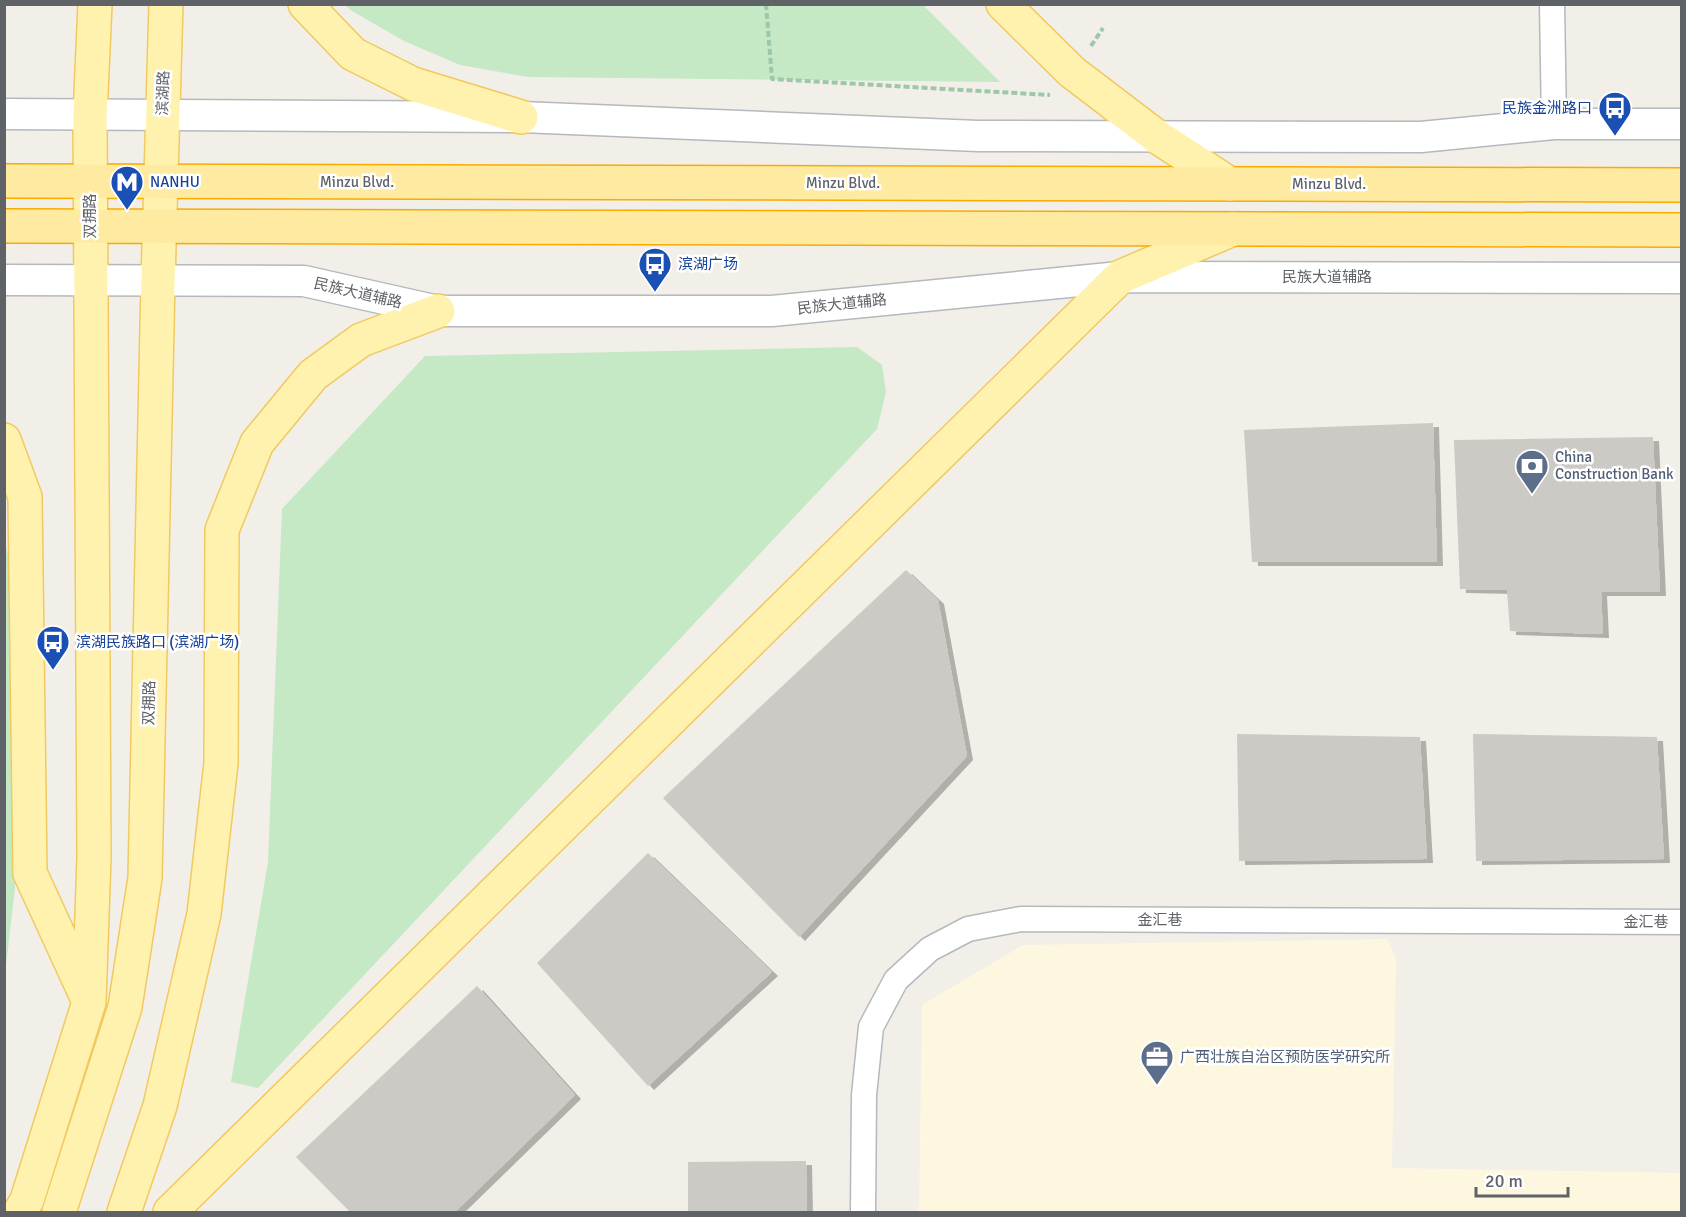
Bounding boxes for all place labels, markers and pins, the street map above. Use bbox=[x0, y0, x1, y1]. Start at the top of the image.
bus stop icon: 民族金洲路口 bbox=[1597, 90, 1633, 137]
place label: 民族金洲路口 bbox=[1502, 99, 1592, 117]
metro station icon: NANHU bbox=[109, 164, 145, 211]
place label: NANHU bbox=[150, 173, 200, 191]
bus stop icon: 滨湖广场 bbox=[637, 246, 673, 293]
place label: 滨湖广场 bbox=[678, 255, 738, 273]
bank icon: China Construction Bank bbox=[1514, 448, 1550, 495]
place label: China Construction Bank bbox=[1555, 448, 1674, 483]
bus stop icon: 滨湖民族路口 (滨湖广场) bbox=[35, 624, 71, 671]
place label: 滨湖民族路口 (滨湖广场) bbox=[76, 633, 239, 651]
office icon: 广西壮族自治区预防医学研究所 bbox=[1139, 1039, 1175, 1086]
place label: 广西壮族自治区预防医学研究所 bbox=[1180, 1048, 1390, 1066]

